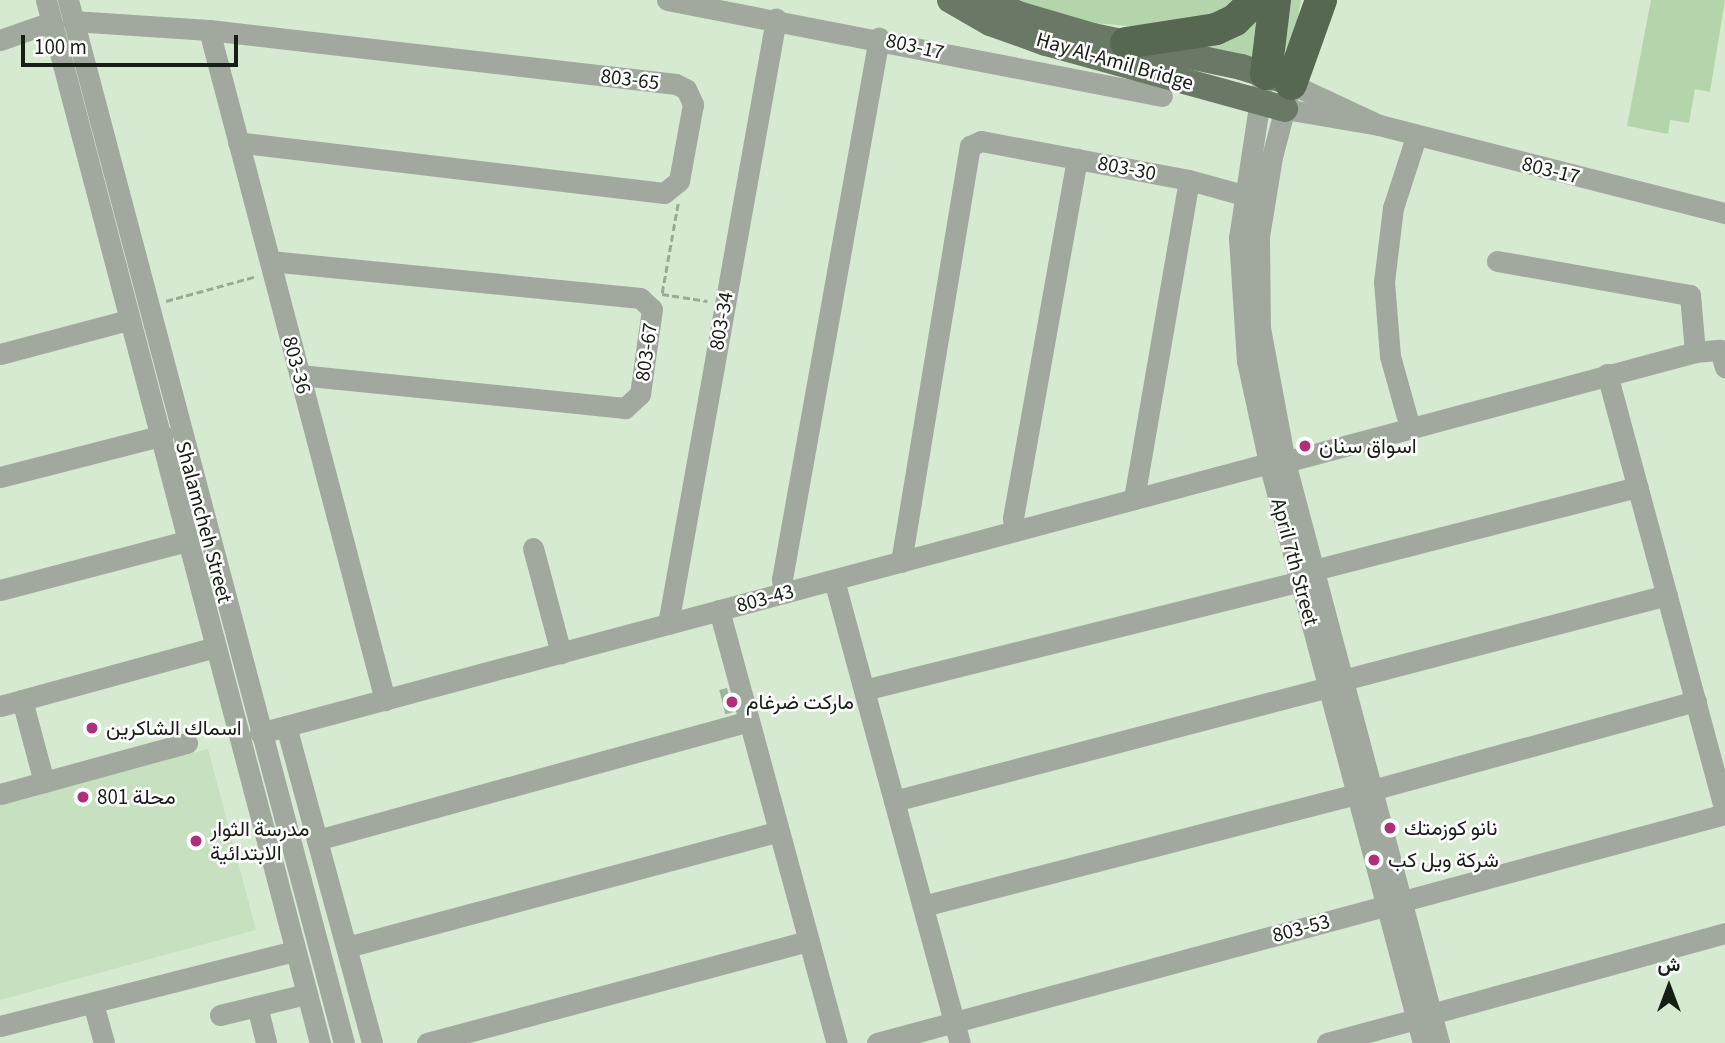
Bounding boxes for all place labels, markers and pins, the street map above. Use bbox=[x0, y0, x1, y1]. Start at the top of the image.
place label: اسواق سنان bbox=[1319, 433, 1417, 459]
marker: اسواق سنان bbox=[1297, 438, 1313, 454]
place label: ماركت ضرغام bbox=[746, 689, 854, 715]
marker: ماركت ضرغام bbox=[724, 694, 740, 710]
place label: اسماك الشاكرين bbox=[106, 715, 242, 741]
marker: اسماك الشاكرين bbox=[84, 720, 100, 736]
place label: محلة 801 bbox=[97, 784, 176, 810]
marker: محلة 801 bbox=[75, 789, 91, 805]
place label: نانو كوزمتك bbox=[1404, 815, 1498, 841]
place label: مدرسة الثوار الابتدائية bbox=[210, 816, 309, 866]
marker: نانو كوزمتك bbox=[1382, 820, 1398, 836]
marker: مدرسة الثوار الابتدائية bbox=[188, 833, 204, 849]
place label: شركة ويل كب bbox=[1388, 847, 1499, 873]
marker: شركة ويل كب bbox=[1366, 852, 1382, 868]

